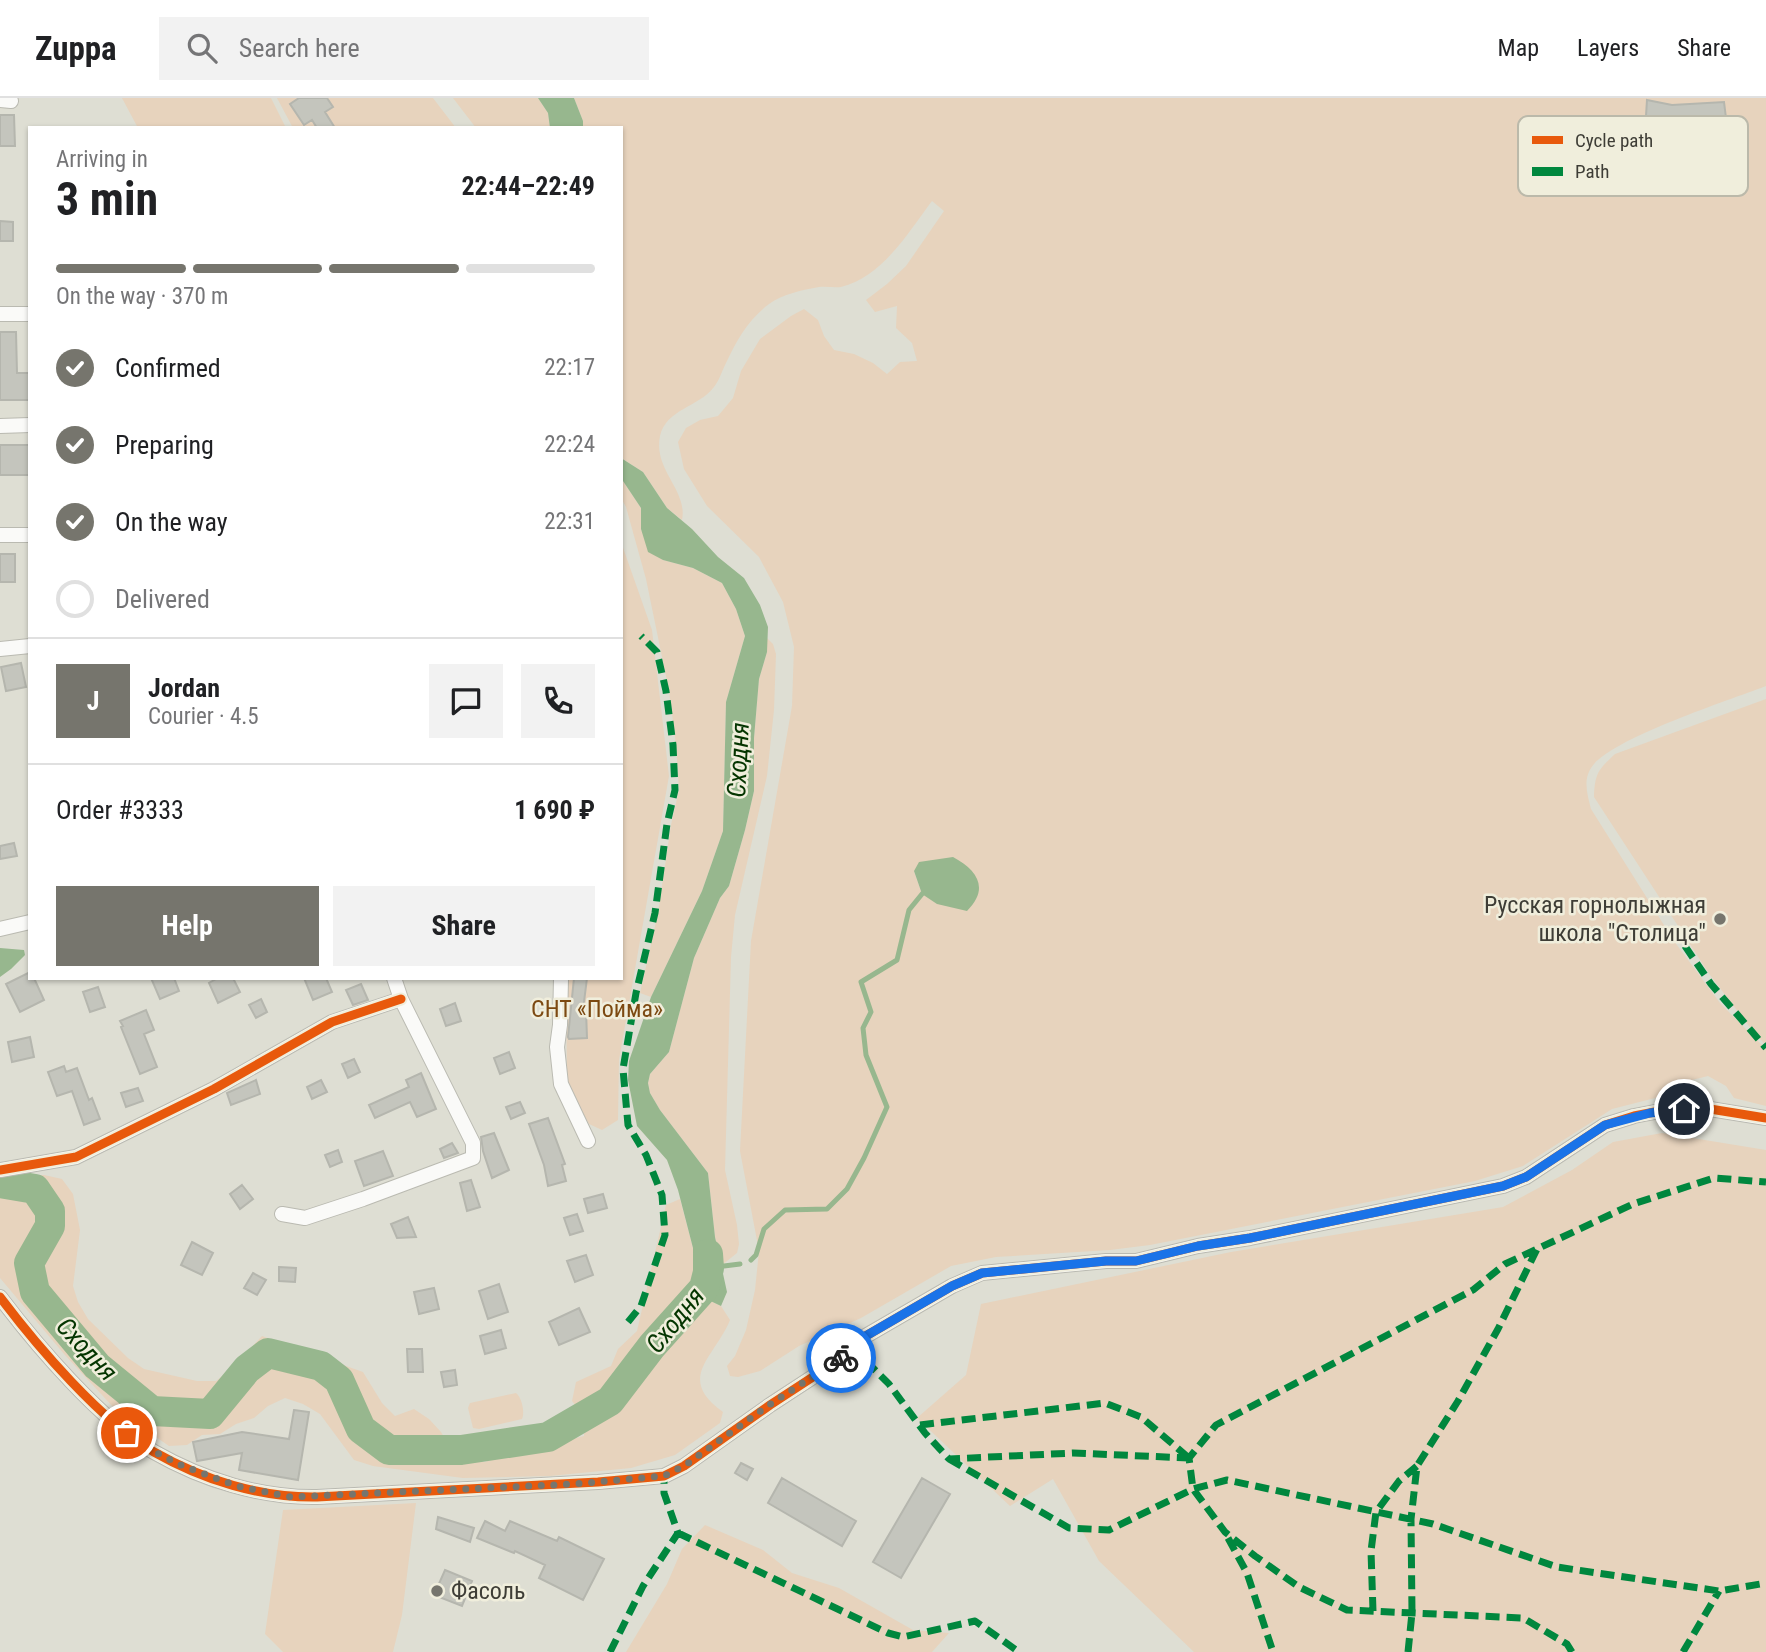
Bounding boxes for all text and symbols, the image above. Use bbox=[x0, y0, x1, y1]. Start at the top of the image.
search box bbox=[159, 17, 649, 80]
text: Zuppa bbox=[35, 29, 117, 68]
icon: search bbox=[183, 29, 221, 67]
text: Search here bbox=[239, 33, 360, 63]
text: Map bbox=[1498, 34, 1539, 62]
text: Layers bbox=[1577, 34, 1639, 62]
text: Share bbox=[1677, 34, 1731, 62]
legend bbox=[1518, 116, 1748, 196]
text: Cycle path bbox=[1575, 129, 1653, 152]
text: Arriving in bbox=[56, 146, 148, 173]
text: Path bbox=[1575, 160, 1609, 183]
text: 22:44–22:49 bbox=[461, 171, 595, 201]
text: 3 min bbox=[56, 172, 158, 226]
text: On the way · 370 m bbox=[56, 283, 228, 310]
icon: check bbox=[56, 349, 94, 387]
text: Confirmed bbox=[115, 353, 221, 383]
text: 22:17 bbox=[544, 354, 595, 381]
icon: check bbox=[56, 426, 94, 464]
text: Preparing bbox=[115, 430, 214, 460]
text: 22:24 bbox=[544, 431, 595, 458]
icon: check bbox=[56, 503, 94, 541]
text: On the way bbox=[115, 507, 228, 537]
text: 22:31 bbox=[544, 508, 595, 535]
text: Delivered bbox=[115, 584, 210, 614]
button: chat bbox=[429, 664, 503, 738]
button: phone bbox=[521, 664, 595, 738]
text: Jordan bbox=[148, 673, 220, 703]
text: J bbox=[87, 686, 99, 716]
text: Courier · 4.5 bbox=[148, 703, 259, 730]
water label: Сходня bbox=[721, 722, 755, 798]
text: Order #3333 bbox=[56, 795, 184, 825]
text: 1 690 ₽ bbox=[514, 795, 595, 825]
button: Help bbox=[56, 886, 319, 966]
button: Share bbox=[333, 886, 595, 966]
place label: Русская горнолыжная школа "Столица" bbox=[1484, 891, 1706, 947]
marker: Русская горнолыжная школа "Столица" bbox=[1712, 911, 1728, 927]
park label: СНТ «Пойма» bbox=[531, 995, 663, 1023]
pin bbox=[1654, 1079, 1714, 1139]
icon: home bbox=[1665, 1090, 1703, 1128]
water label: Сходня bbox=[640, 1281, 710, 1359]
water label: Сходня bbox=[50, 1311, 124, 1387]
courier bbox=[806, 1323, 876, 1393]
icon: bike bbox=[822, 1339, 860, 1377]
pin bbox=[97, 1403, 157, 1463]
icon: bag bbox=[108, 1414, 146, 1452]
place label: Фасоль bbox=[451, 1577, 525, 1605]
marker: Фасоль bbox=[429, 1583, 445, 1599]

